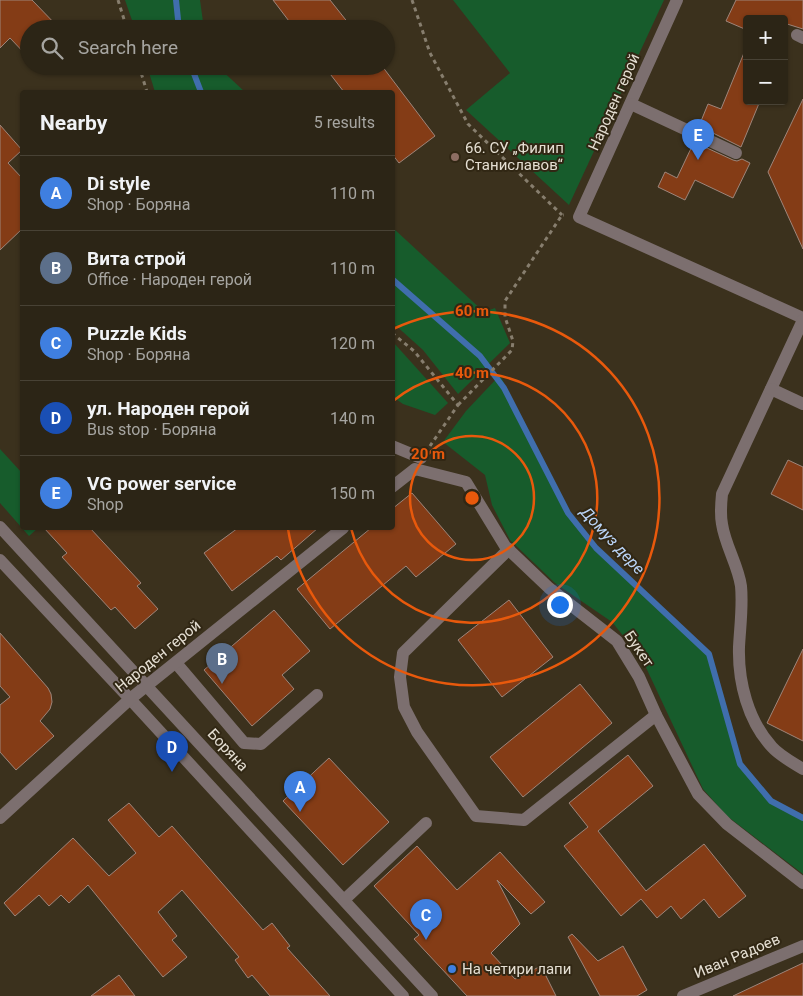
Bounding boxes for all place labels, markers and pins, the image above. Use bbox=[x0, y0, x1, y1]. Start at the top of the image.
pin: E bbox=[682, 119, 714, 160]
place label: 66. СУ „Филип Станиславов“ bbox=[465, 139, 564, 174]
marker: 66. СУ „Филип Станиславов“ bbox=[449, 151, 461, 163]
centre of rings bbox=[463, 489, 481, 507]
pin: B bbox=[206, 643, 238, 684]
pin: D bbox=[156, 731, 188, 772]
pin: A bbox=[284, 771, 316, 812]
pin: C bbox=[410, 899, 442, 940]
place label: На четири лапи bbox=[462, 960, 571, 978]
marker: На четири лапи bbox=[446, 963, 458, 975]

